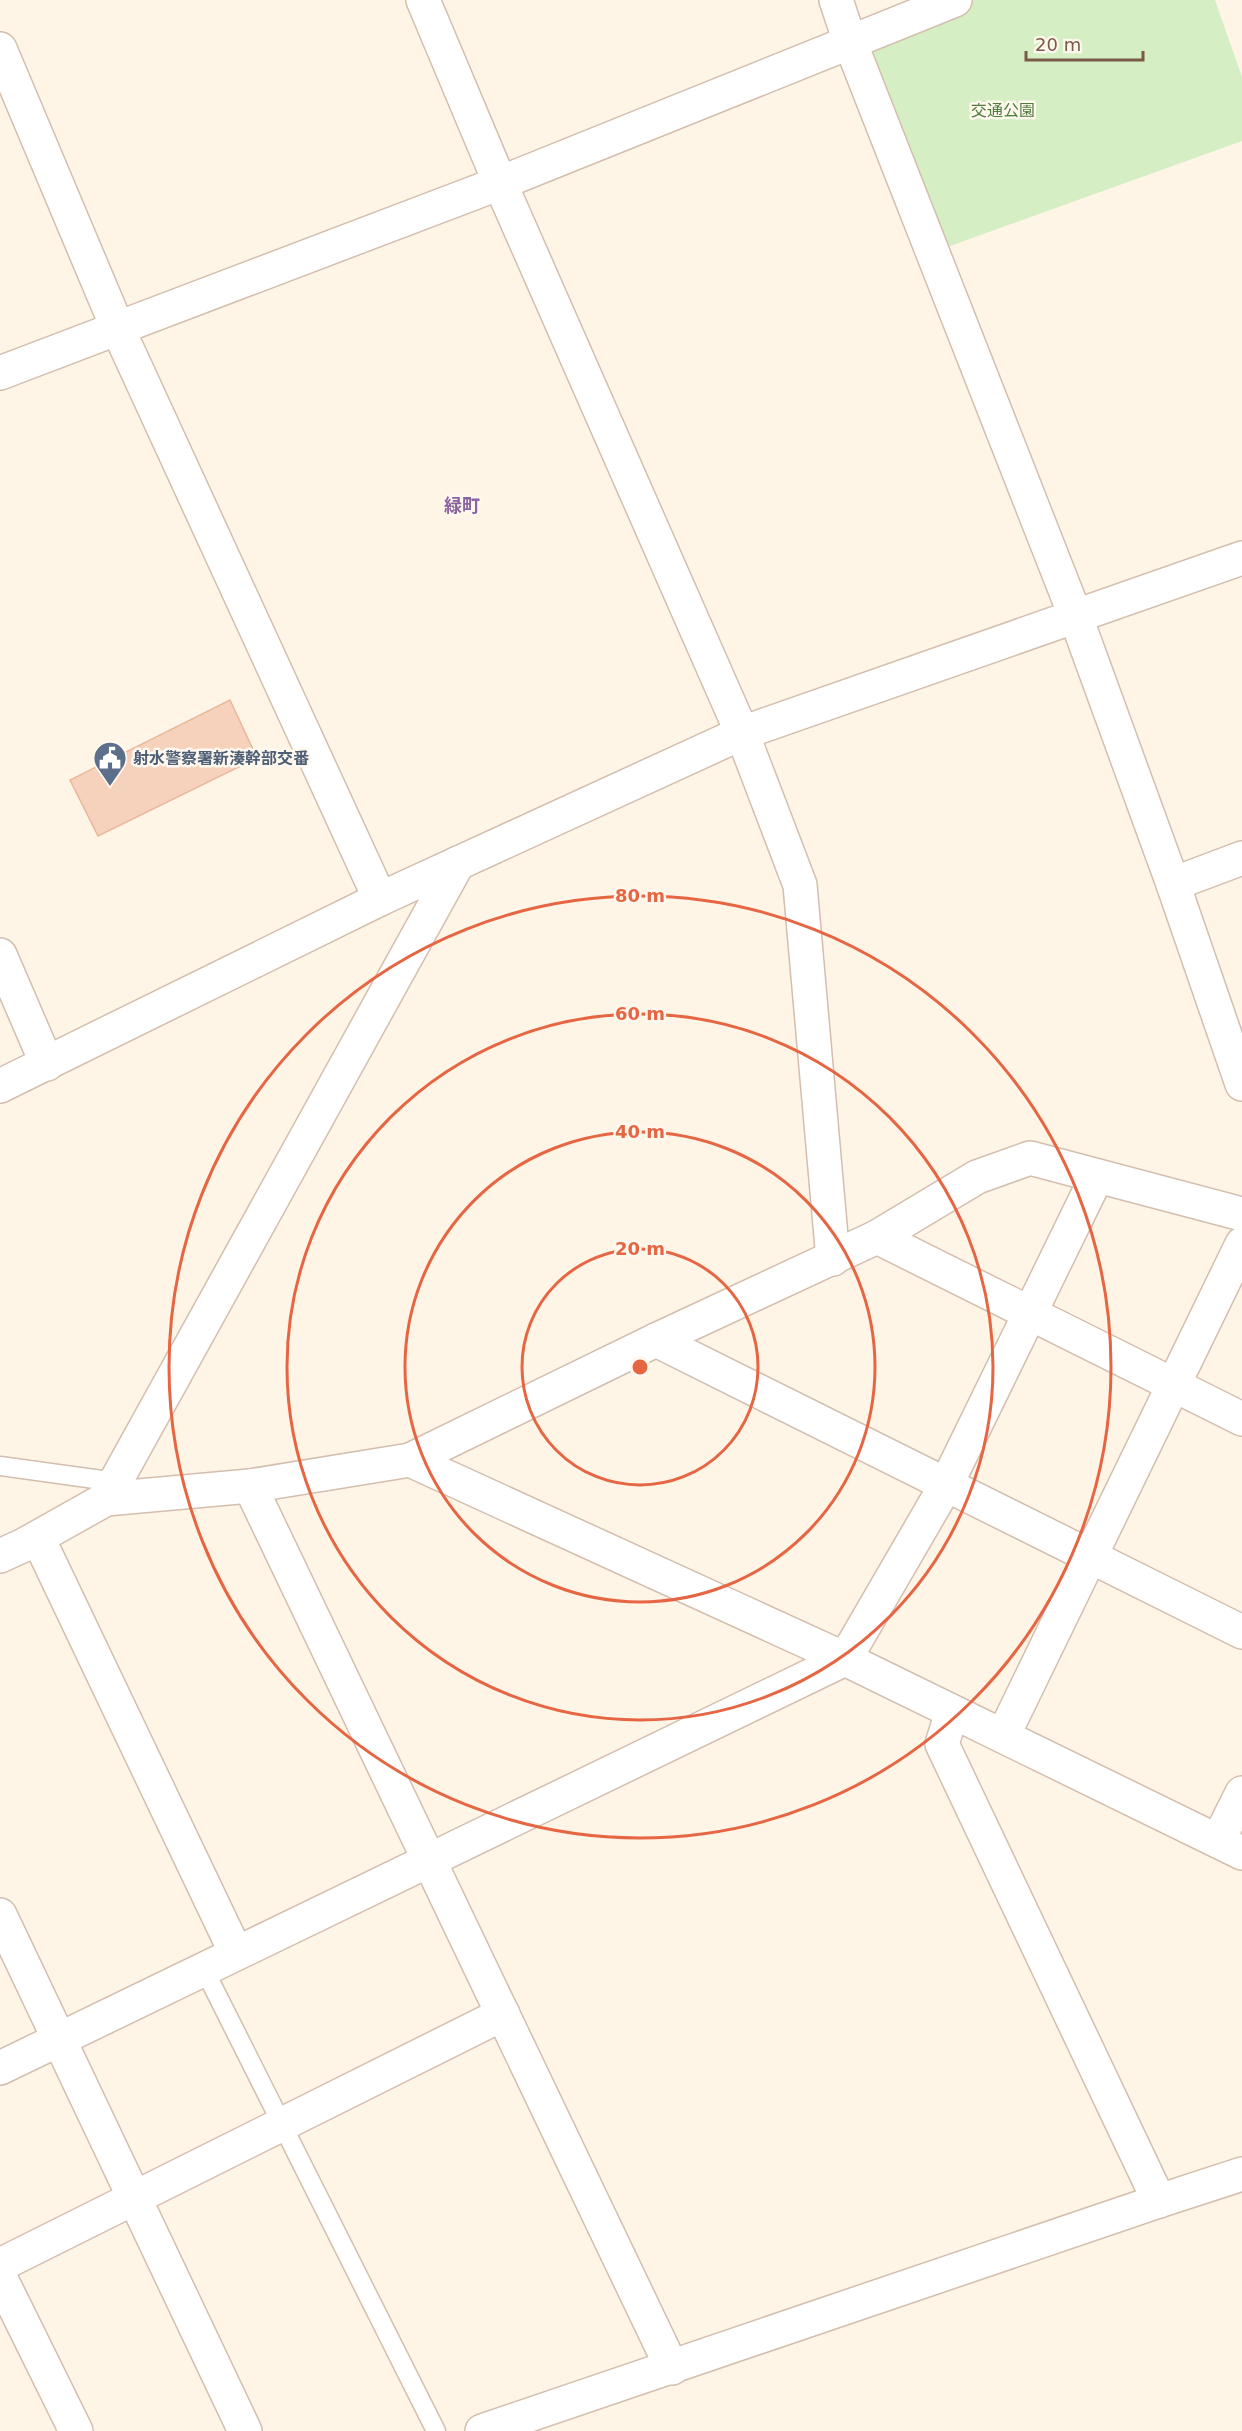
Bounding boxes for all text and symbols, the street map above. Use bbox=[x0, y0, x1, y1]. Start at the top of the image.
scale bar bbox=[1026, 24, 1143, 62]
text: 20 m bbox=[1035, 34, 1081, 55]
park label: 交通公園 bbox=[971, 101, 1035, 120]
district label: 緑町 bbox=[444, 495, 480, 516]
public building icon: 射水警察署新湊幹部交番 bbox=[92, 740, 128, 787]
place label: 射水警察署新湊幹部交番 bbox=[133, 749, 309, 768]
text: 80 m bbox=[615, 885, 665, 906]
text: 60 m bbox=[615, 1003, 665, 1024]
text: 40 m bbox=[615, 1121, 665, 1142]
text: 20 m bbox=[615, 1238, 665, 1259]
centre of rings bbox=[630, 1357, 650, 1377]

